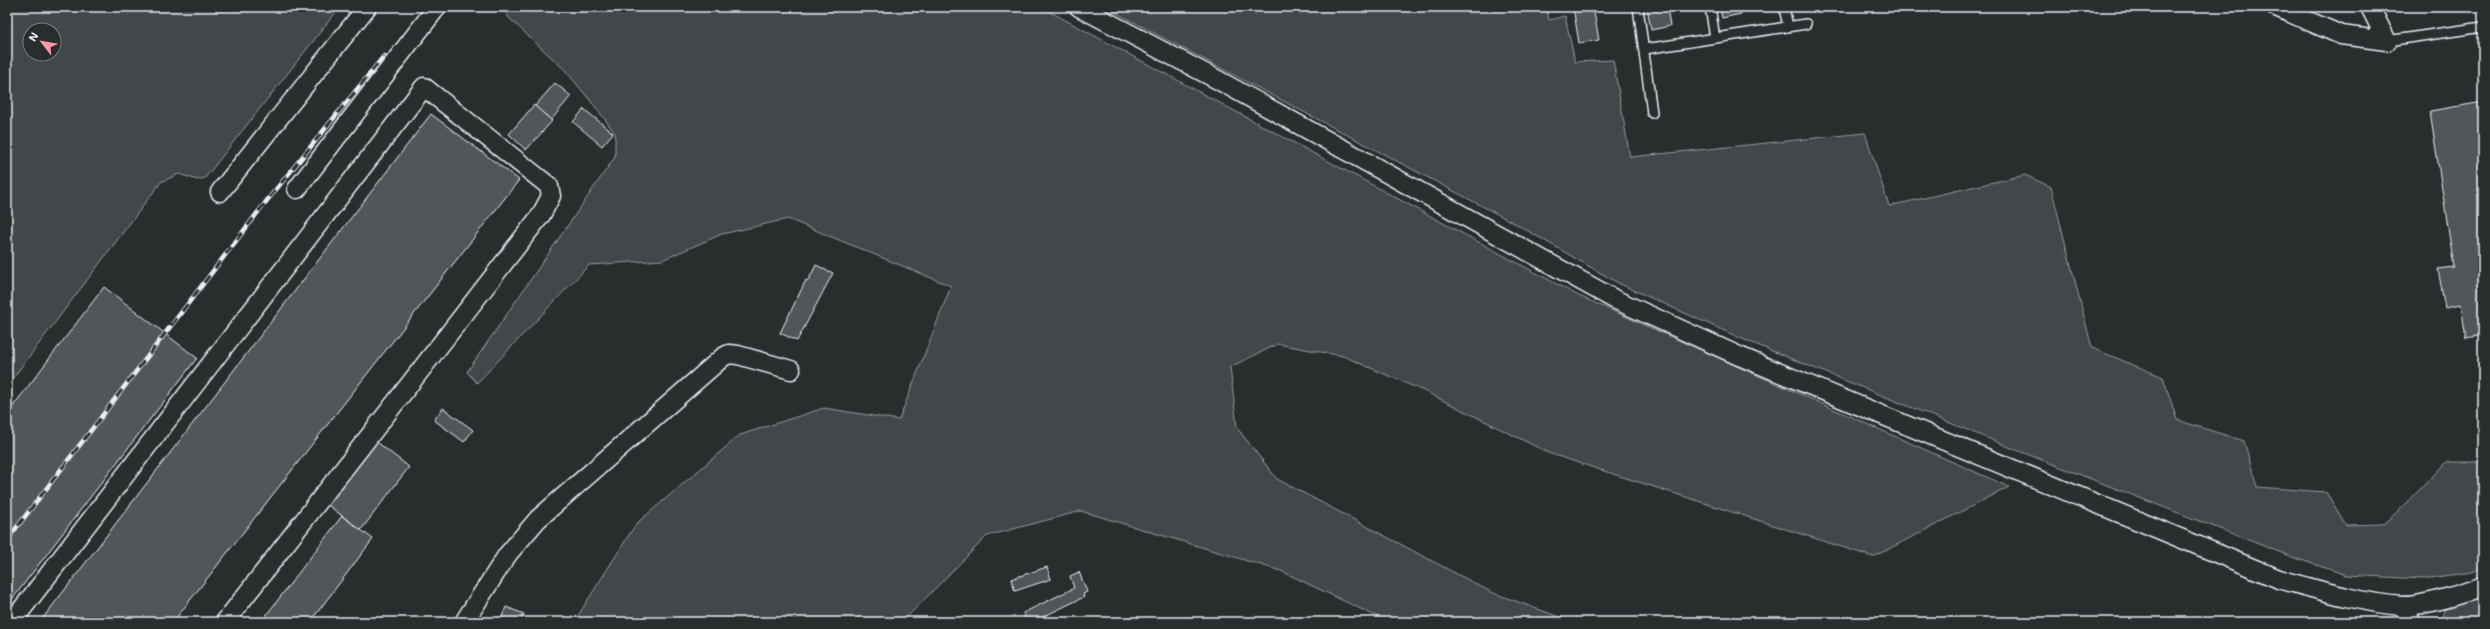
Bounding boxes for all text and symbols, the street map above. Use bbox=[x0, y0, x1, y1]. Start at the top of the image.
north arrow bbox=[22, 22, 62, 62]
text: N bbox=[24, 29, 42, 44]

